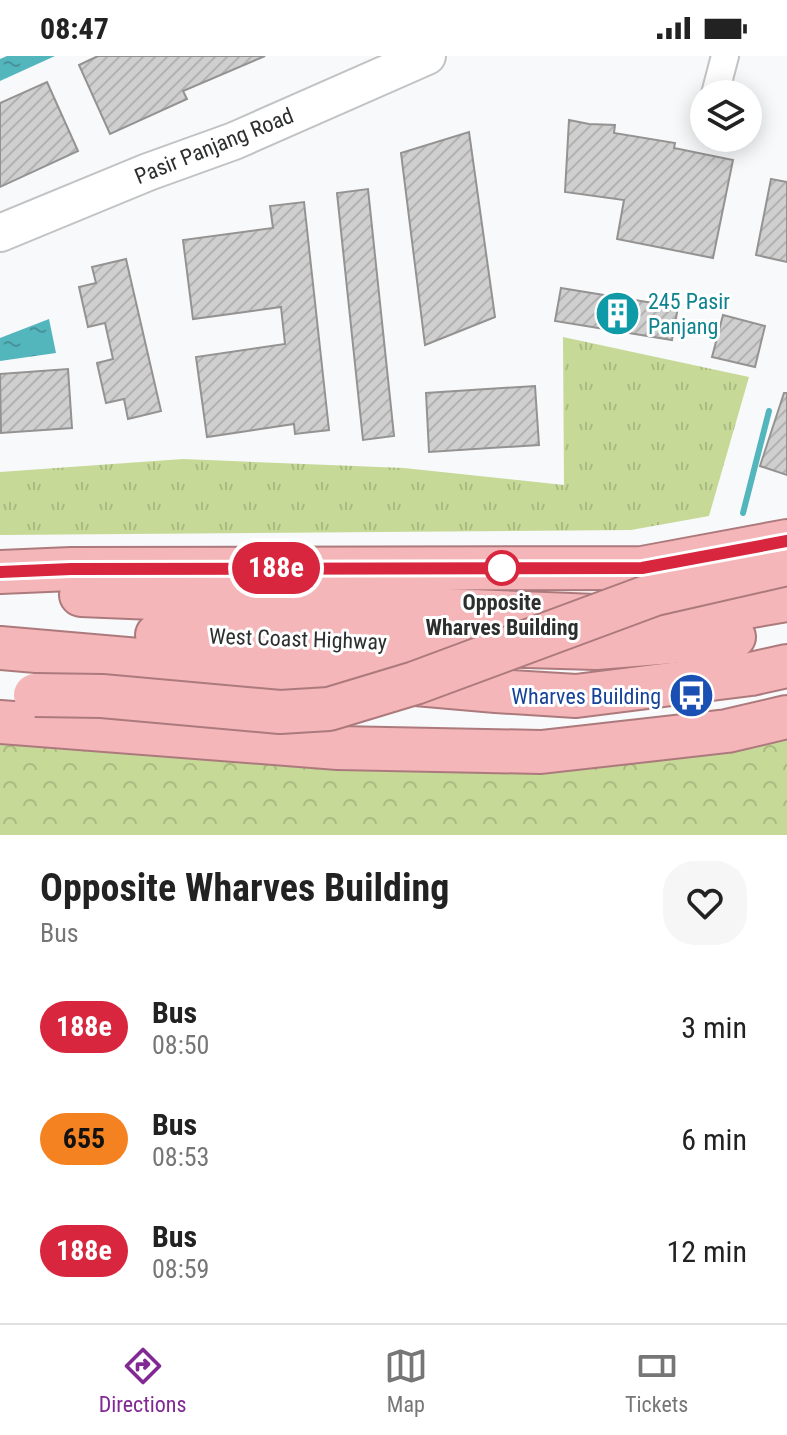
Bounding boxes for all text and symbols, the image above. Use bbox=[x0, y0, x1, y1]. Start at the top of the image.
text: 08:47 bbox=[40, 11, 109, 46]
map controls bbox=[690, 80, 762, 152]
button: layers bbox=[690, 80, 762, 152]
street label: Pasir Panjang Road bbox=[131, 103, 297, 189]
place label: 245 Pasir Panjang bbox=[648, 289, 730, 339]
building icon: 245 Pasir Panjang bbox=[593, 290, 641, 338]
line badge: 188e bbox=[220, 542, 332, 594]
text: 188e bbox=[248, 551, 304, 584]
marker: Opposite Wharves Building bbox=[485, 551, 519, 585]
place label: Opposite Wharves Building bbox=[425, 590, 579, 640]
street label: West Coast Highway bbox=[209, 623, 387, 655]
bus stop icon: Wharves Building bbox=[668, 672, 716, 720]
place label: Wharves Building bbox=[511, 684, 661, 709]
button: heart bbox=[663, 861, 747, 945]
text: Opposite Wharves Building bbox=[40, 866, 449, 910]
text: Bus bbox=[40, 918, 79, 948]
text: Bus bbox=[152, 995, 197, 1030]
text: 188e bbox=[56, 1010, 112, 1043]
text: 3 min bbox=[681, 1010, 747, 1045]
text: 08:50 bbox=[152, 1030, 209, 1060]
text: Bus bbox=[152, 1107, 197, 1142]
text: 655 bbox=[63, 1122, 105, 1155]
text: 6 min bbox=[681, 1122, 747, 1157]
text: 08:53 bbox=[152, 1142, 209, 1172]
text: Bus bbox=[152, 1219, 197, 1254]
text: 188e bbox=[56, 1234, 112, 1267]
text: 12 min bbox=[666, 1234, 747, 1269]
text: 08:59 bbox=[152, 1254, 209, 1284]
tab: Directions bbox=[99, 1344, 187, 1417]
tab: Map bbox=[384, 1344, 428, 1417]
tab: Tickets bbox=[625, 1344, 688, 1417]

